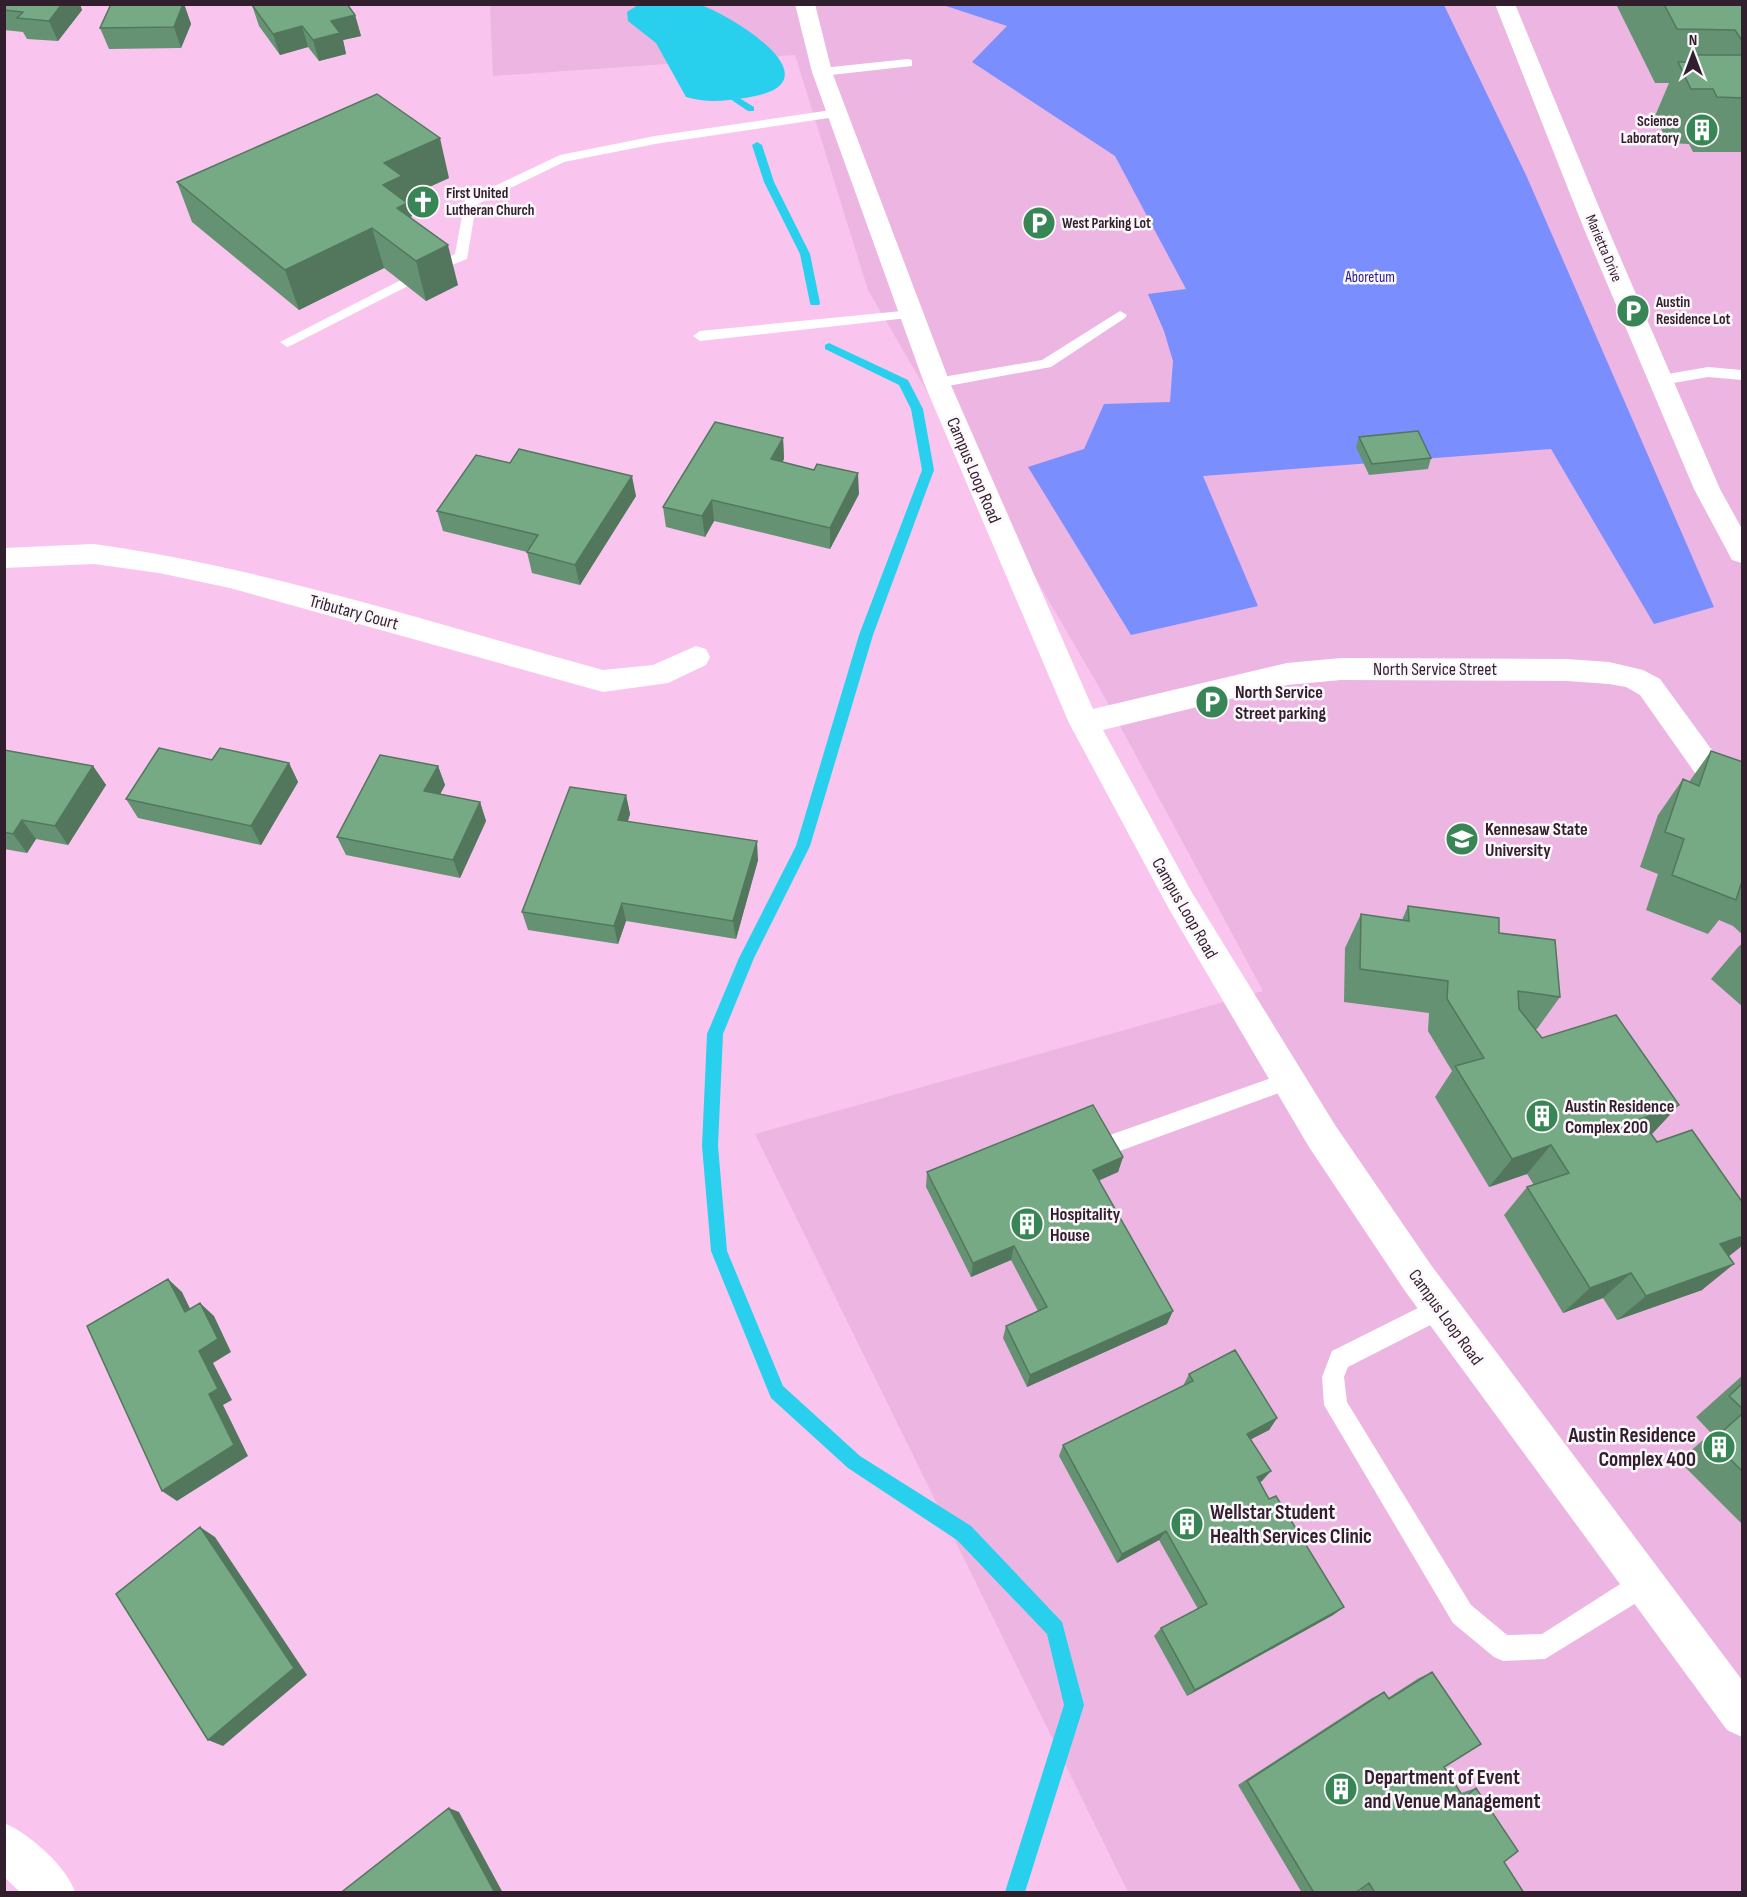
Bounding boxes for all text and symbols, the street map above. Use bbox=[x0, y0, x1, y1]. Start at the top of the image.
north arrow bbox=[1663, 24, 1723, 84]
text: N bbox=[1689, 31, 1697, 50]
place label: Science Laboratory bbox=[1621, 112, 1680, 148]
building icon: Science Laboratory bbox=[1684, 112, 1720, 148]
church icon: First United Lutheran Church bbox=[405, 184, 441, 220]
place label: First United Lutheran Church bbox=[446, 184, 534, 220]
parking icon: West Parking Lot bbox=[1021, 205, 1057, 241]
street label: Marietta Drive bbox=[1581, 212, 1626, 285]
place label: West Parking Lot bbox=[1062, 214, 1151, 233]
park label: Aboretum bbox=[1344, 268, 1395, 287]
parking icon: Austin Residence Lot bbox=[1615, 293, 1651, 329]
place label: Austin Residence Lot bbox=[1655, 293, 1730, 329]
street label: Campus Loop Road bbox=[942, 414, 1005, 526]
street label: Tributary Court bbox=[307, 591, 401, 635]
street label: North Service Street bbox=[1373, 659, 1497, 680]
place label: North Service Street parking bbox=[1235, 682, 1327, 724]
parking icon: North Service Street parking bbox=[1194, 684, 1230, 720]
place label: Kennesaw State University bbox=[1485, 819, 1588, 861]
school or university icon: Kennesaw State University bbox=[1444, 821, 1480, 857]
street label: Campus Loop Road bbox=[1147, 854, 1222, 962]
place label: Austin Residence Complex 200 bbox=[1564, 1096, 1674, 1138]
building icon: Austin Residence Complex 200 bbox=[1524, 1098, 1560, 1134]
place label: Hospitality House bbox=[1050, 1204, 1121, 1246]
building icon: Hospitality House bbox=[1009, 1206, 1045, 1242]
street label: Campus Loop Road bbox=[1404, 1265, 1487, 1369]
place label: Austin Residence Complex 400 bbox=[1567, 1423, 1696, 1472]
building icon: Austin Residence Complex 400 bbox=[1701, 1429, 1737, 1465]
place label: Wellstar Student Health Services Clinic bbox=[1210, 1500, 1372, 1549]
building icon: Wellstar Student Health Services Clinic bbox=[1169, 1506, 1205, 1542]
place label: Department of Event and Venue Management bbox=[1364, 1765, 1540, 1814]
building icon: Department of Event and Venue Management bbox=[1323, 1771, 1359, 1807]

